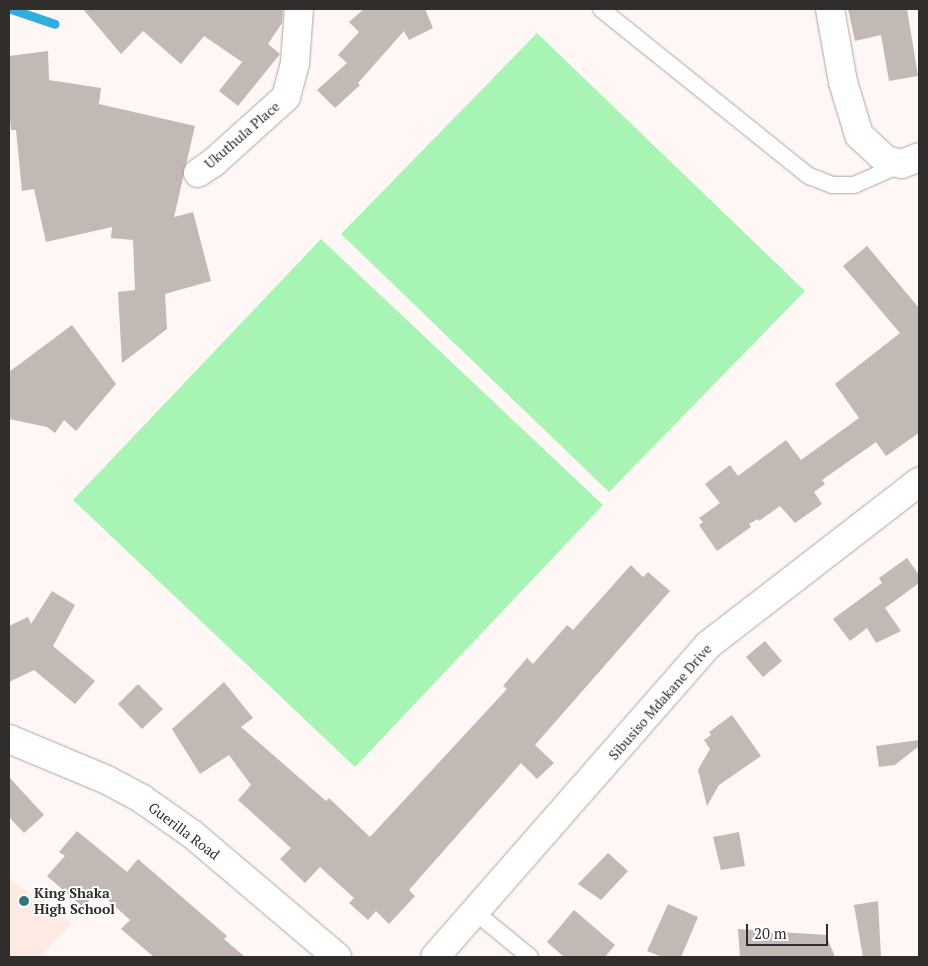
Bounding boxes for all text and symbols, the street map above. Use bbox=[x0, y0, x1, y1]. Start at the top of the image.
street label: Ukuthula Place bbox=[201, 98, 283, 172]
street label: Sibusiso Mdakane Drive bbox=[605, 641, 715, 763]
street label: Guerilla Road bbox=[145, 799, 223, 863]
place label: King Shaka High School bbox=[34, 885, 115, 918]
marker: King Shaka High School bbox=[18, 895, 30, 907]
scale bar bbox=[748, 914, 830, 946]
text: 20 m bbox=[754, 923, 787, 943]

